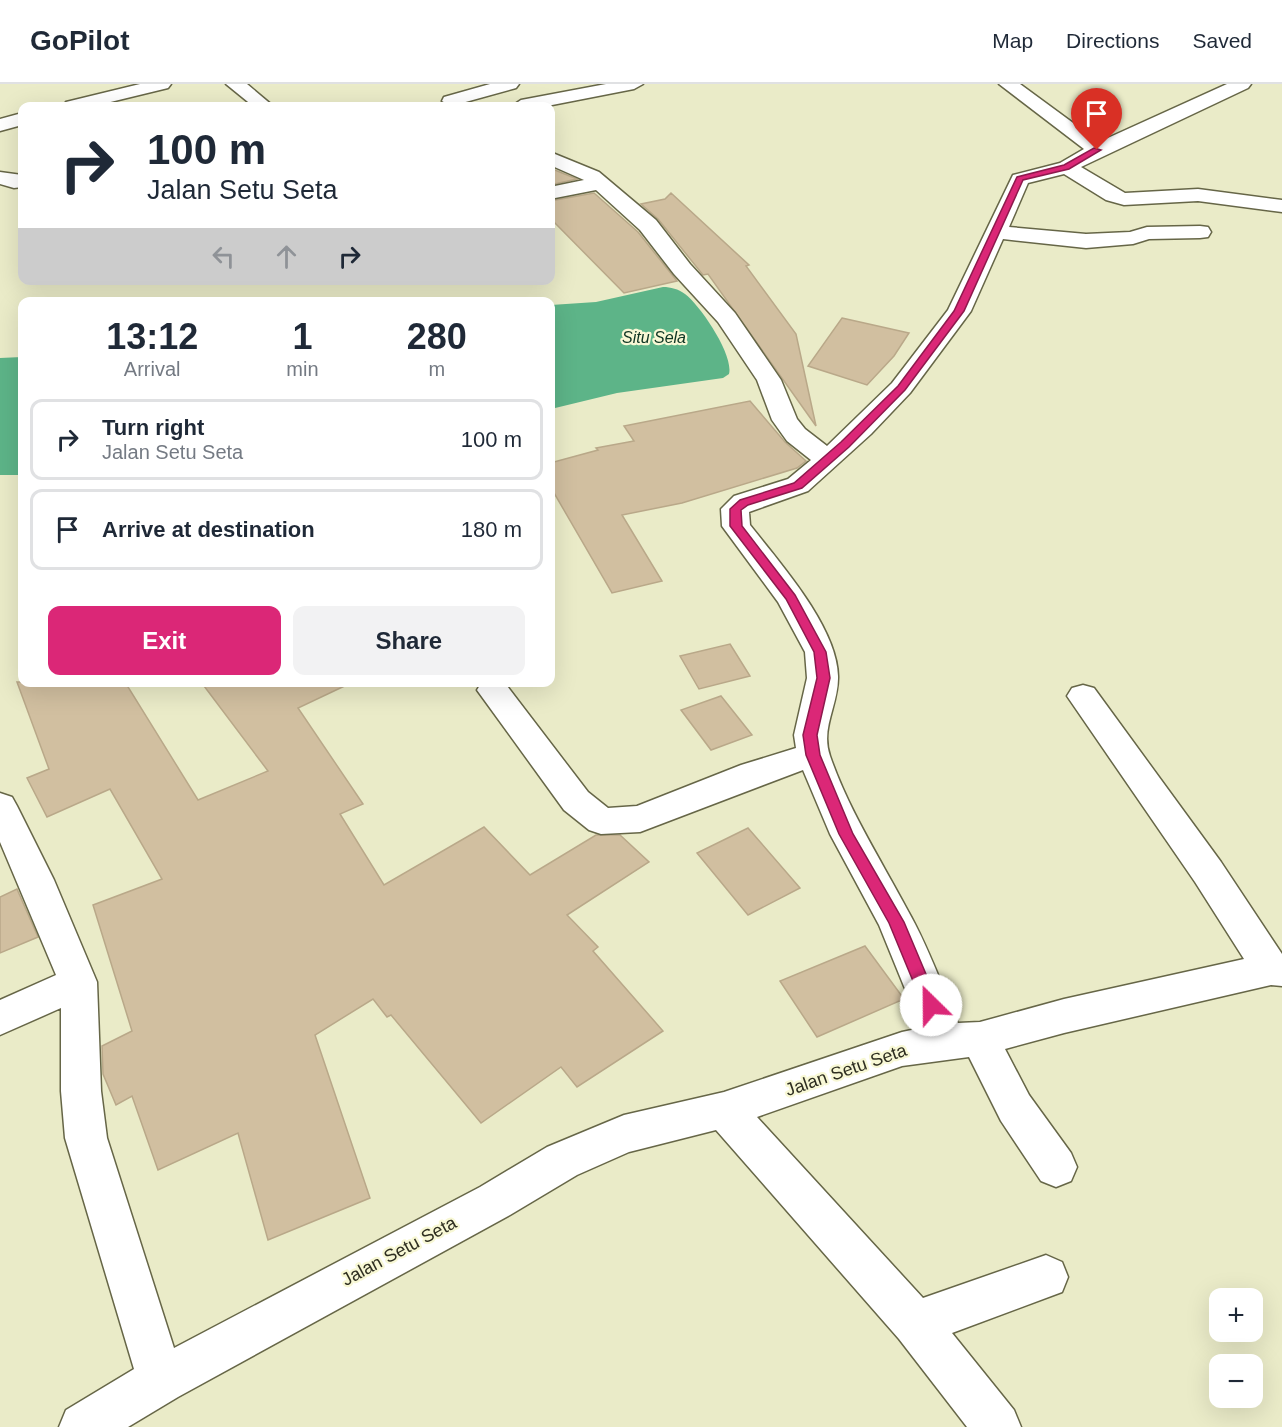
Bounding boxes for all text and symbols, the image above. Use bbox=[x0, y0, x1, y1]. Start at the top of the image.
text: GoPilot bbox=[30, 25, 130, 56]
text: Map bbox=[992, 29, 1033, 52]
text: Directions bbox=[1066, 29, 1159, 52]
text: Saved bbox=[1192, 29, 1252, 52]
pin bbox=[1071, 88, 1122, 150]
icon: arrive bbox=[1080, 97, 1113, 130]
icon: right bbox=[48, 126, 126, 204]
text: 100 m bbox=[147, 126, 266, 173]
text: Jalan Setu Seta bbox=[147, 175, 338, 205]
icon: left bbox=[207, 240, 240, 273]
icon: ahead bbox=[270, 240, 303, 273]
icon: right bbox=[333, 240, 366, 273]
text: 13:12 bbox=[106, 316, 198, 357]
text: 1 bbox=[292, 316, 312, 357]
text: 280 bbox=[407, 316, 467, 357]
water label: Situ Sela bbox=[622, 329, 686, 346]
text: Arrival bbox=[124, 358, 181, 380]
text: min bbox=[286, 358, 319, 380]
text: m bbox=[428, 358, 445, 380]
text: Turn right bbox=[102, 415, 204, 440]
icon: right bbox=[51, 423, 84, 456]
text: 100 m bbox=[461, 427, 522, 452]
text: Jalan Setu Seta bbox=[102, 441, 243, 463]
icon: arrive bbox=[51, 513, 84, 546]
text: Arrive at destination bbox=[102, 517, 315, 542]
text: 180 m bbox=[461, 517, 522, 542]
button: Exit bbox=[48, 606, 281, 675]
button: Share bbox=[293, 606, 525, 675]
position arrow bbox=[899, 973, 963, 1037]
street label: Jalan Setu Seta bbox=[783, 1040, 910, 1100]
street label: Jalan Setu Seta bbox=[338, 1212, 461, 1290]
map controls bbox=[1209, 1288, 1263, 1408]
button: + bbox=[1209, 1288, 1263, 1342]
button: − bbox=[1209, 1354, 1263, 1408]

